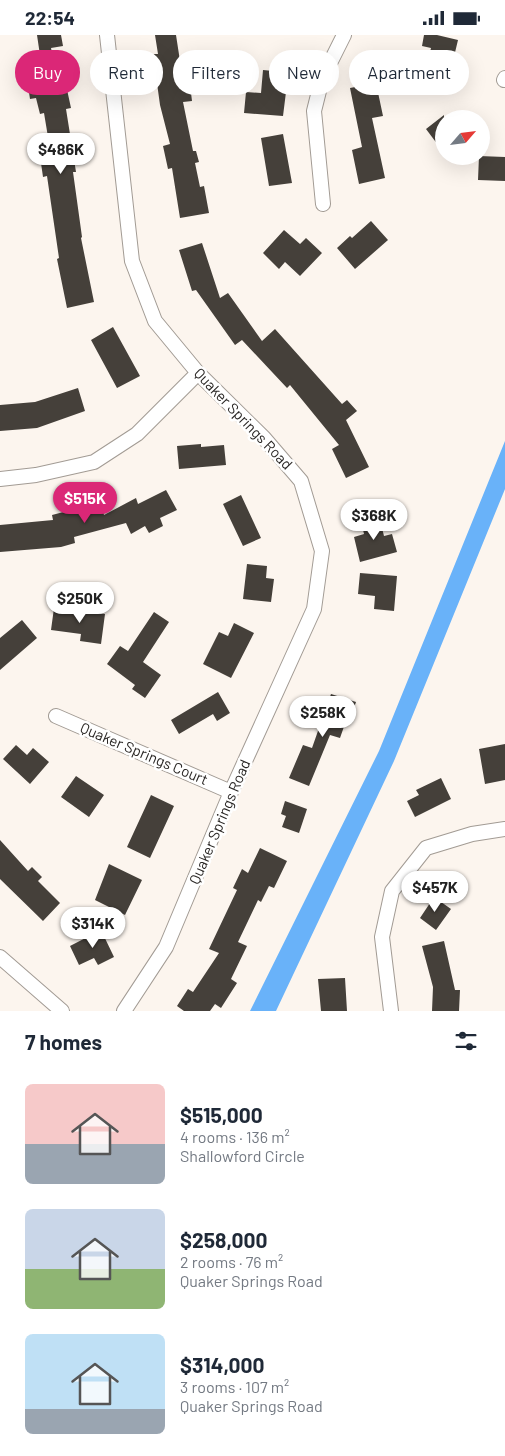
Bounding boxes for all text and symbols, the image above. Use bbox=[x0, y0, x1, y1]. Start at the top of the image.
text: 22:54 bbox=[25, 6, 75, 29]
chip: Buy bbox=[15, 50, 80, 95]
chip: Rent bbox=[90, 50, 163, 95]
chip: Filters bbox=[173, 50, 259, 95]
chip: New bbox=[269, 50, 339, 95]
chip: Apartment bbox=[349, 50, 469, 95]
north arrow bbox=[435, 110, 490, 165]
map controls bbox=[435, 110, 490, 165]
pin: $486K bbox=[26, 133, 96, 175]
text: $486K bbox=[38, 139, 84, 158]
street label: Quaker Springs Road bbox=[191, 364, 297, 473]
pin: $515K bbox=[50, 481, 120, 524]
text: $515K bbox=[64, 488, 106, 507]
pin: $368K bbox=[339, 499, 409, 541]
text: $368K bbox=[351, 505, 397, 524]
pin: $250K bbox=[45, 581, 115, 624]
text: $250K bbox=[57, 588, 103, 607]
pin: $258K bbox=[288, 695, 358, 738]
text: $258K bbox=[300, 702, 346, 721]
street label: Quaker Springs Court bbox=[78, 718, 211, 788]
street label: Quaker Springs Road bbox=[185, 757, 253, 887]
pin: $457K bbox=[400, 871, 470, 913]
text: $457K bbox=[412, 877, 458, 896]
pin: $314K bbox=[58, 907, 128, 949]
text: $314K bbox=[71, 913, 115, 932]
icon: filters bbox=[452, 1027, 480, 1055]
text: 7 homes bbox=[25, 1029, 102, 1054]
text: $515,000 bbox=[180, 1102, 263, 1127]
icon: home bbox=[65, 1104, 125, 1164]
text: 4 rooms · 136 m² bbox=[180, 1127, 290, 1146]
text: Shallowford Circle bbox=[180, 1146, 305, 1165]
text: $258,000 bbox=[180, 1227, 267, 1252]
icon: home bbox=[65, 1229, 125, 1289]
text: 2 rooms · 76 m² bbox=[180, 1252, 283, 1271]
text: Quaker Springs Road bbox=[180, 1271, 323, 1290]
text: $314,000 bbox=[180, 1352, 264, 1377]
icon: home bbox=[65, 1354, 125, 1414]
text: 3 rooms · 107 m² bbox=[180, 1377, 289, 1396]
text: Quaker Springs Road bbox=[180, 1396, 323, 1415]

